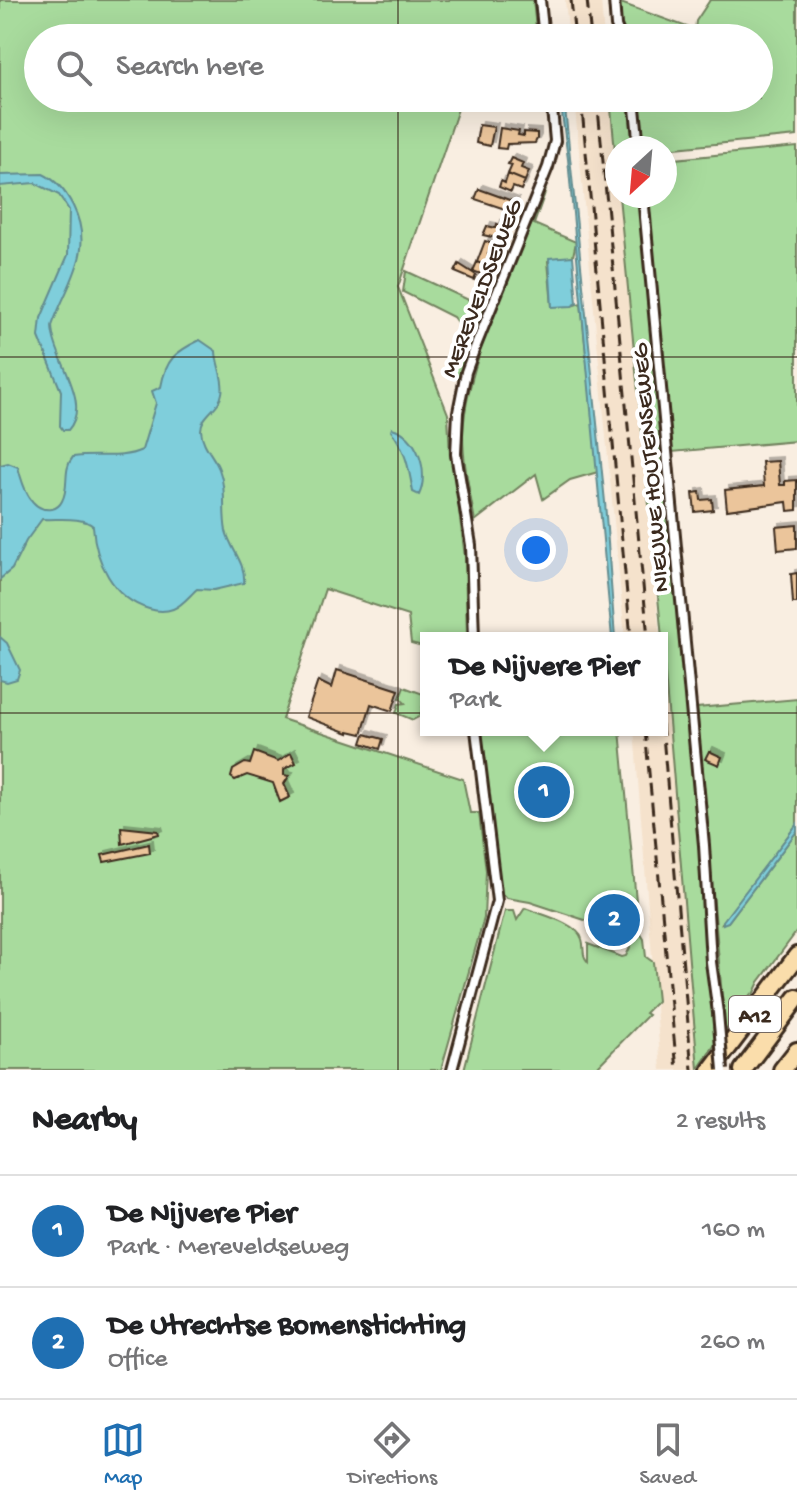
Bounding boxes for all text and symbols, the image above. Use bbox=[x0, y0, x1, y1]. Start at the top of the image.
search box bbox=[24, 24, 773, 112]
icon: search bbox=[52, 46, 96, 90]
text: Search here bbox=[116, 51, 264, 86]
north arrow bbox=[605, 136, 677, 208]
street label: MEREVELDSEWEG bbox=[436, 195, 531, 382]
street label: NIEUWE HOUTENSEWEG bbox=[627, 341, 678, 593]
your location bbox=[516, 530, 556, 570]
popup bbox=[420, 632, 668, 736]
text: De Nijvere Pier bbox=[450, 651, 638, 686]
text: Park bbox=[450, 686, 500, 717]
pin: 1 bbox=[518, 762, 570, 822]
pin: 2 bbox=[588, 890, 640, 950]
road number: A12 bbox=[729, 996, 781, 1032]
text: Nearby bbox=[32, 1102, 137, 1142]
text: 2 results bbox=[676, 1107, 765, 1138]
text: De Nijvere Pier bbox=[108, 1198, 296, 1233]
text: 1 bbox=[53, 1216, 63, 1247]
text: 160 m bbox=[702, 1216, 765, 1247]
text: Park · Mereveldseweg bbox=[108, 1233, 349, 1264]
text: De Utrechtse Bomenstichting bbox=[108, 1310, 466, 1345]
text: 2 bbox=[52, 1328, 64, 1359]
text: 260 m bbox=[700, 1328, 765, 1359]
text: Office bbox=[108, 1345, 167, 1376]
tab: Map bbox=[101, 1418, 145, 1492]
tab: Directions bbox=[348, 1418, 437, 1492]
tab: Saved bbox=[639, 1418, 696, 1492]

